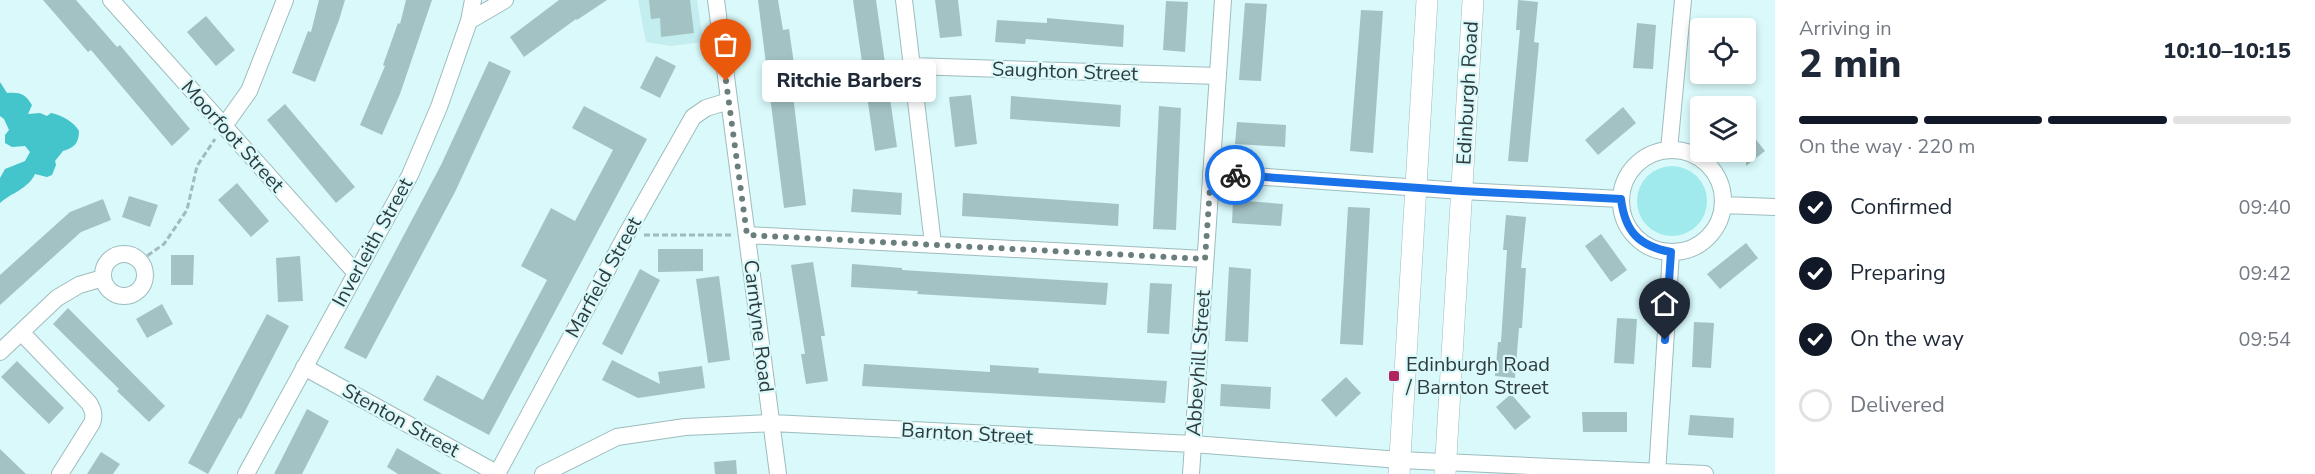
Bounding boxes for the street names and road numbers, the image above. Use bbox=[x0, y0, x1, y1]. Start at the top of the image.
street label: Edinburgh Road bbox=[1450, 20, 1485, 166]
street label: Saughton Street bbox=[991, 55, 1140, 88]
street label: Moorfoot Street bbox=[175, 74, 291, 199]
street label: Inverleith Street bbox=[326, 172, 420, 312]
street label: Marfield Street bbox=[559, 211, 648, 343]
street label: Carntyne Road bbox=[737, 258, 780, 394]
street label: Abbeyhill Street bbox=[1180, 288, 1217, 437]
street label: Stenton Street bbox=[337, 377, 465, 464]
street label: Barnton Street bbox=[900, 417, 1034, 450]

